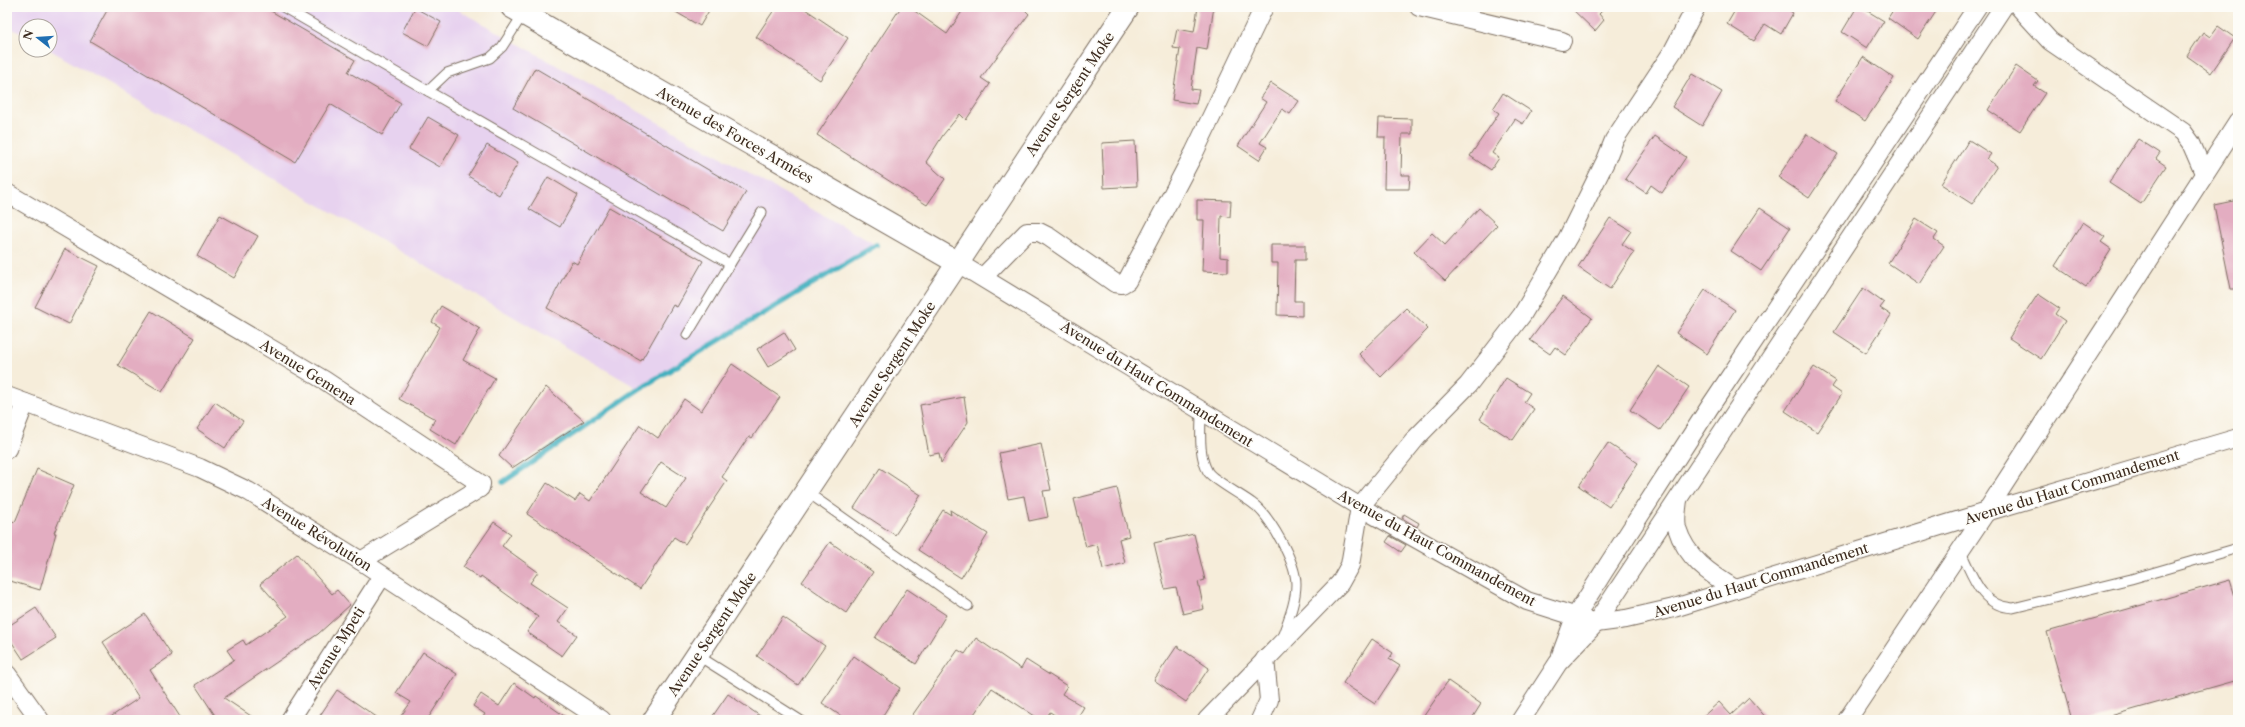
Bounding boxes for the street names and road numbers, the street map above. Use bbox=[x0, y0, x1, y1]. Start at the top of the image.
street label: Avenue Sergent Moke bbox=[1021, 28, 1118, 160]
street label: Avenue des Forces Armées bbox=[653, 82, 817, 187]
street label: Avenue Sergent Moke bbox=[844, 298, 939, 431]
street label: Avenue du Haut Commandement bbox=[1057, 317, 1257, 451]
street label: Avenue Gemena bbox=[256, 335, 360, 409]
street label: Avenue du Haut Commandement bbox=[1962, 446, 2182, 529]
street label: Avenue du Haut Commandement bbox=[1334, 485, 1539, 610]
street label: Avenue Révolution bbox=[258, 492, 376, 575]
street label: Avenue du Haut Commandement bbox=[1651, 539, 1871, 622]
street label: Avenue Sergent Moke bbox=[663, 568, 760, 700]
street label: Avenue Mpeti bbox=[303, 604, 368, 693]

